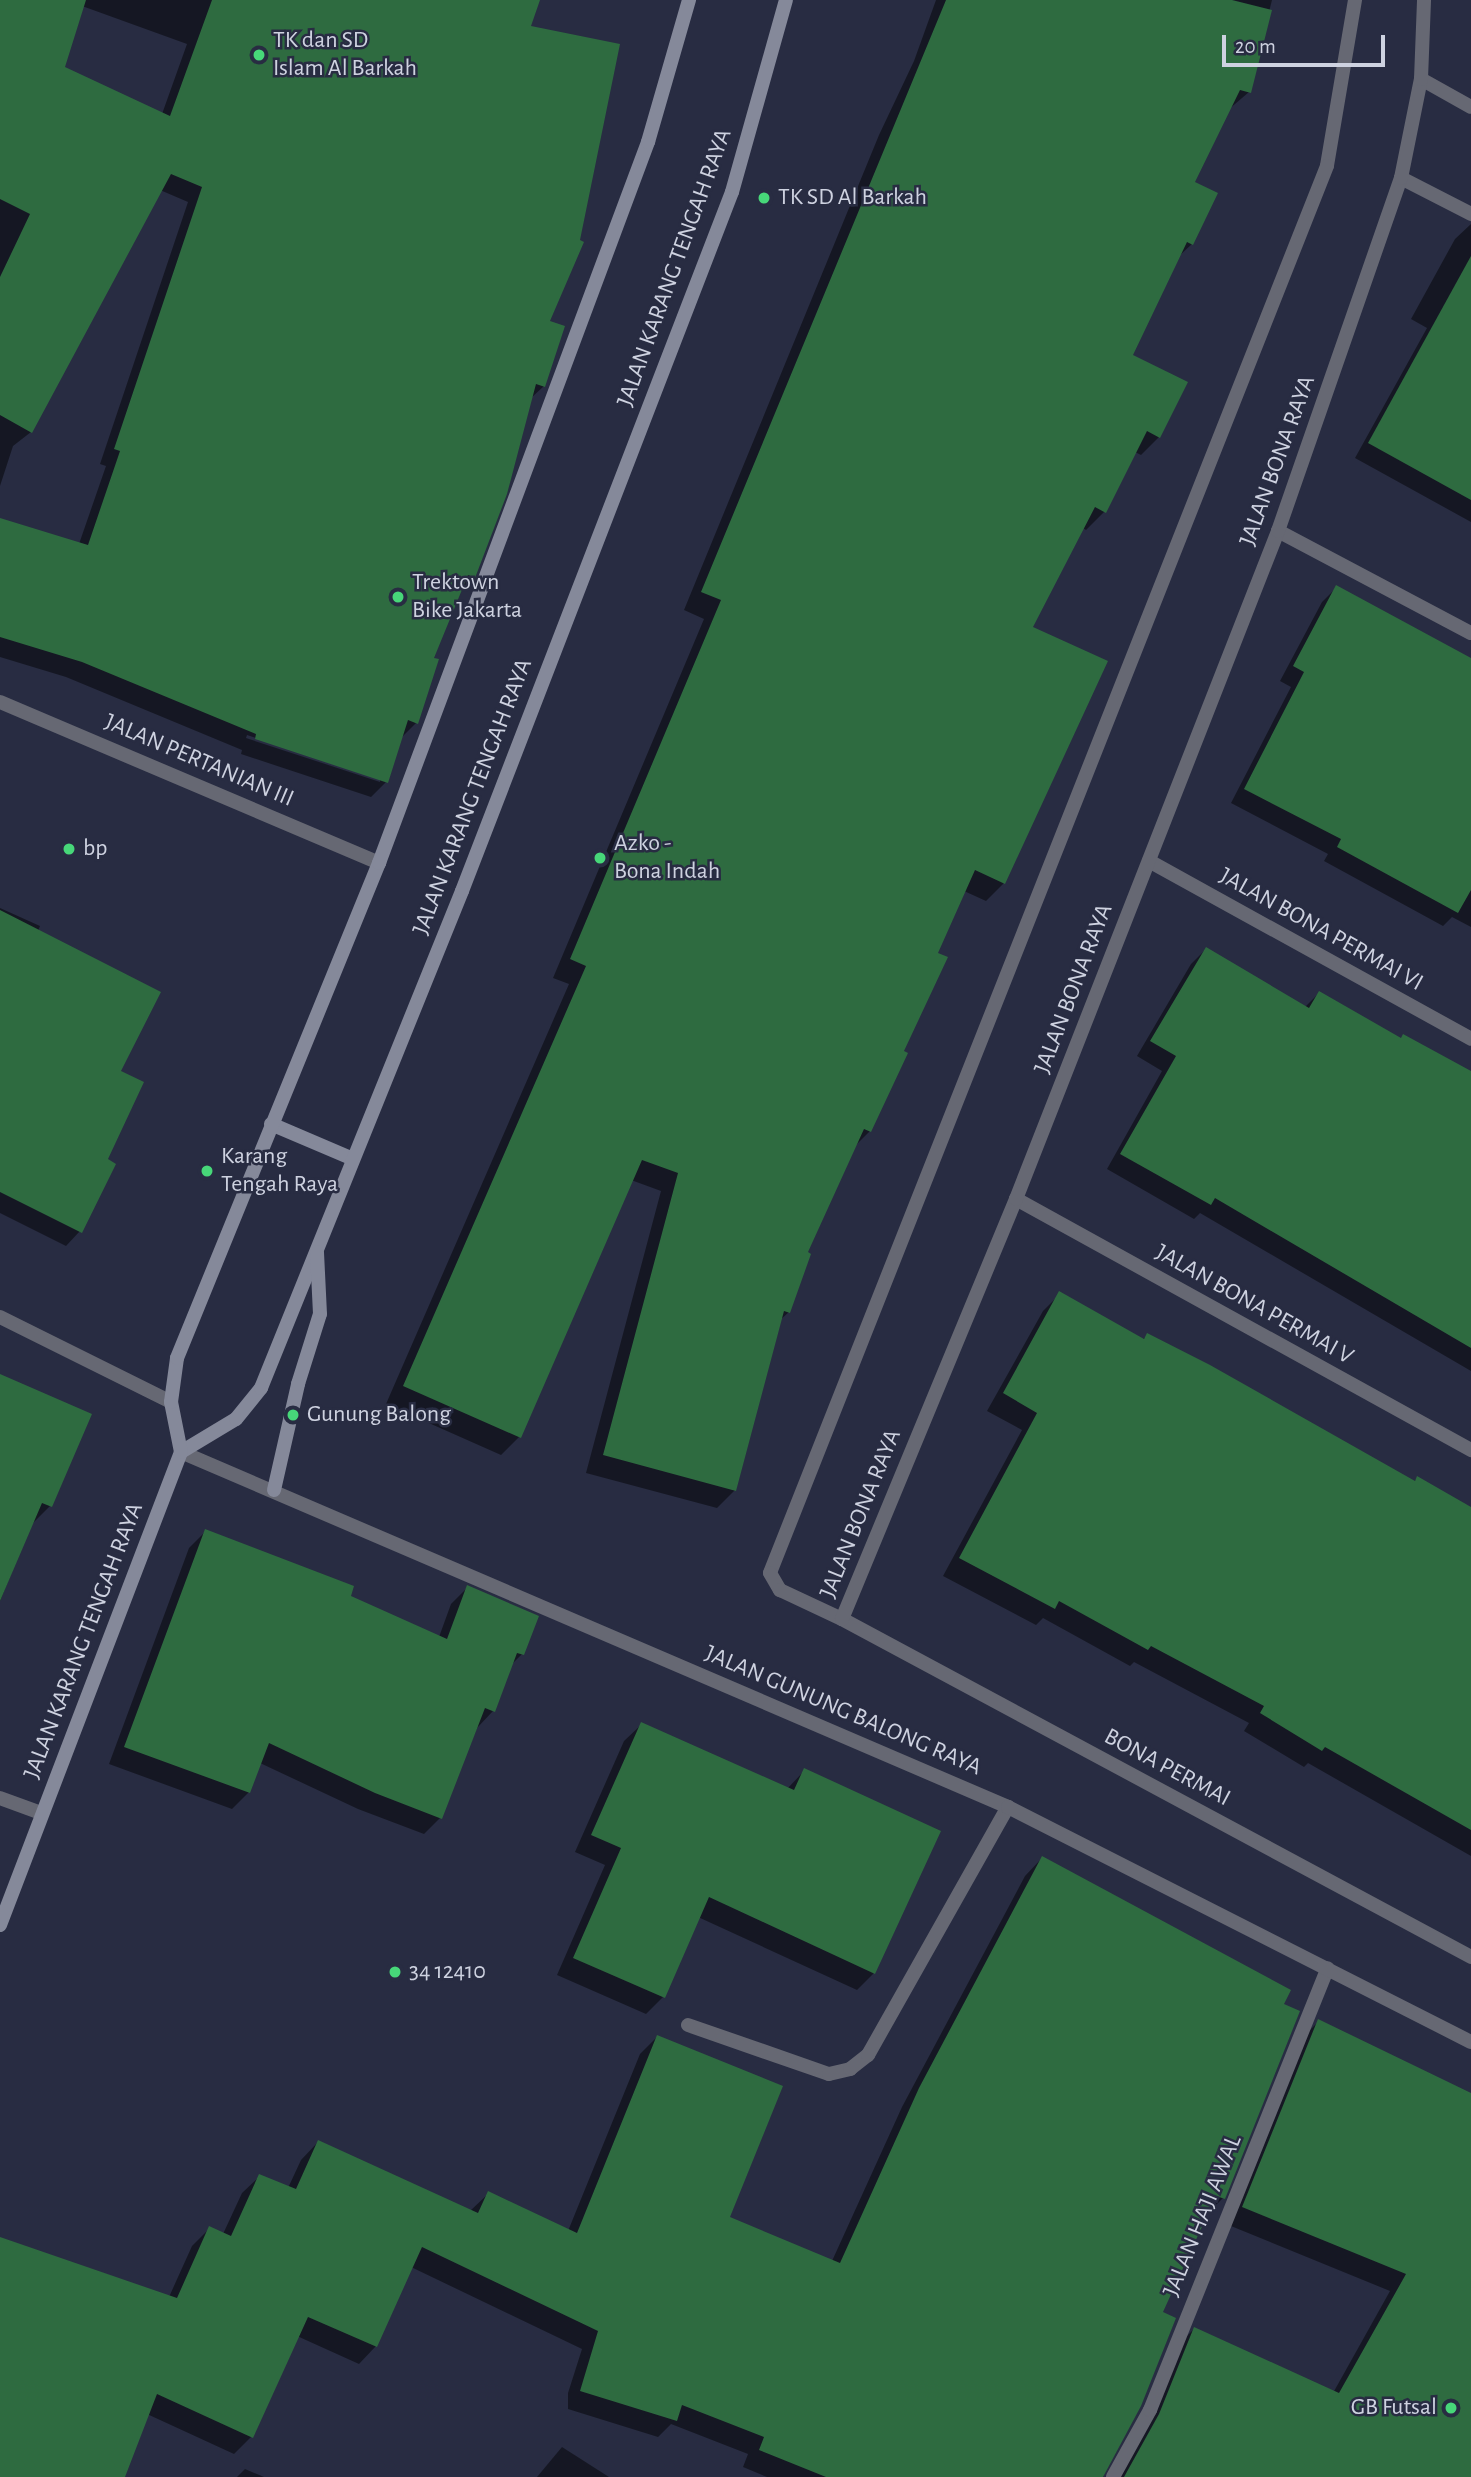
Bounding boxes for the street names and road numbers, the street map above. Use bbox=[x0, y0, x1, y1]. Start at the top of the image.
street label: JALAN KARANG TENGAH RAYA bbox=[611, 125, 739, 411]
street label: JALAN BONA RAYA bbox=[1234, 372, 1322, 550]
street label: JALAN KARANG TENGAH RAYA bbox=[407, 655, 539, 939]
street label: JALAN PERTANIAN III bbox=[100, 708, 298, 814]
street label: JALAN BONA PERMAI VI bbox=[1214, 862, 1428, 998]
street label: JALAN BONA RAYA bbox=[1028, 900, 1120, 1078]
street label: JALAN BONA PERMAI V bbox=[1150, 1239, 1358, 1371]
street label: JALAN BONA RAYA bbox=[814, 1425, 908, 1603]
street label: JALAN KARANG TENGAH RAYA bbox=[18, 1499, 150, 1783]
street label: JALAN GUNUNG BALONG RAYA bbox=[700, 1640, 986, 1782]
street label: BONA PERMAI bbox=[1099, 1723, 1235, 1813]
street label: JALAN HAJI AWAL bbox=[1157, 2131, 1249, 2301]

